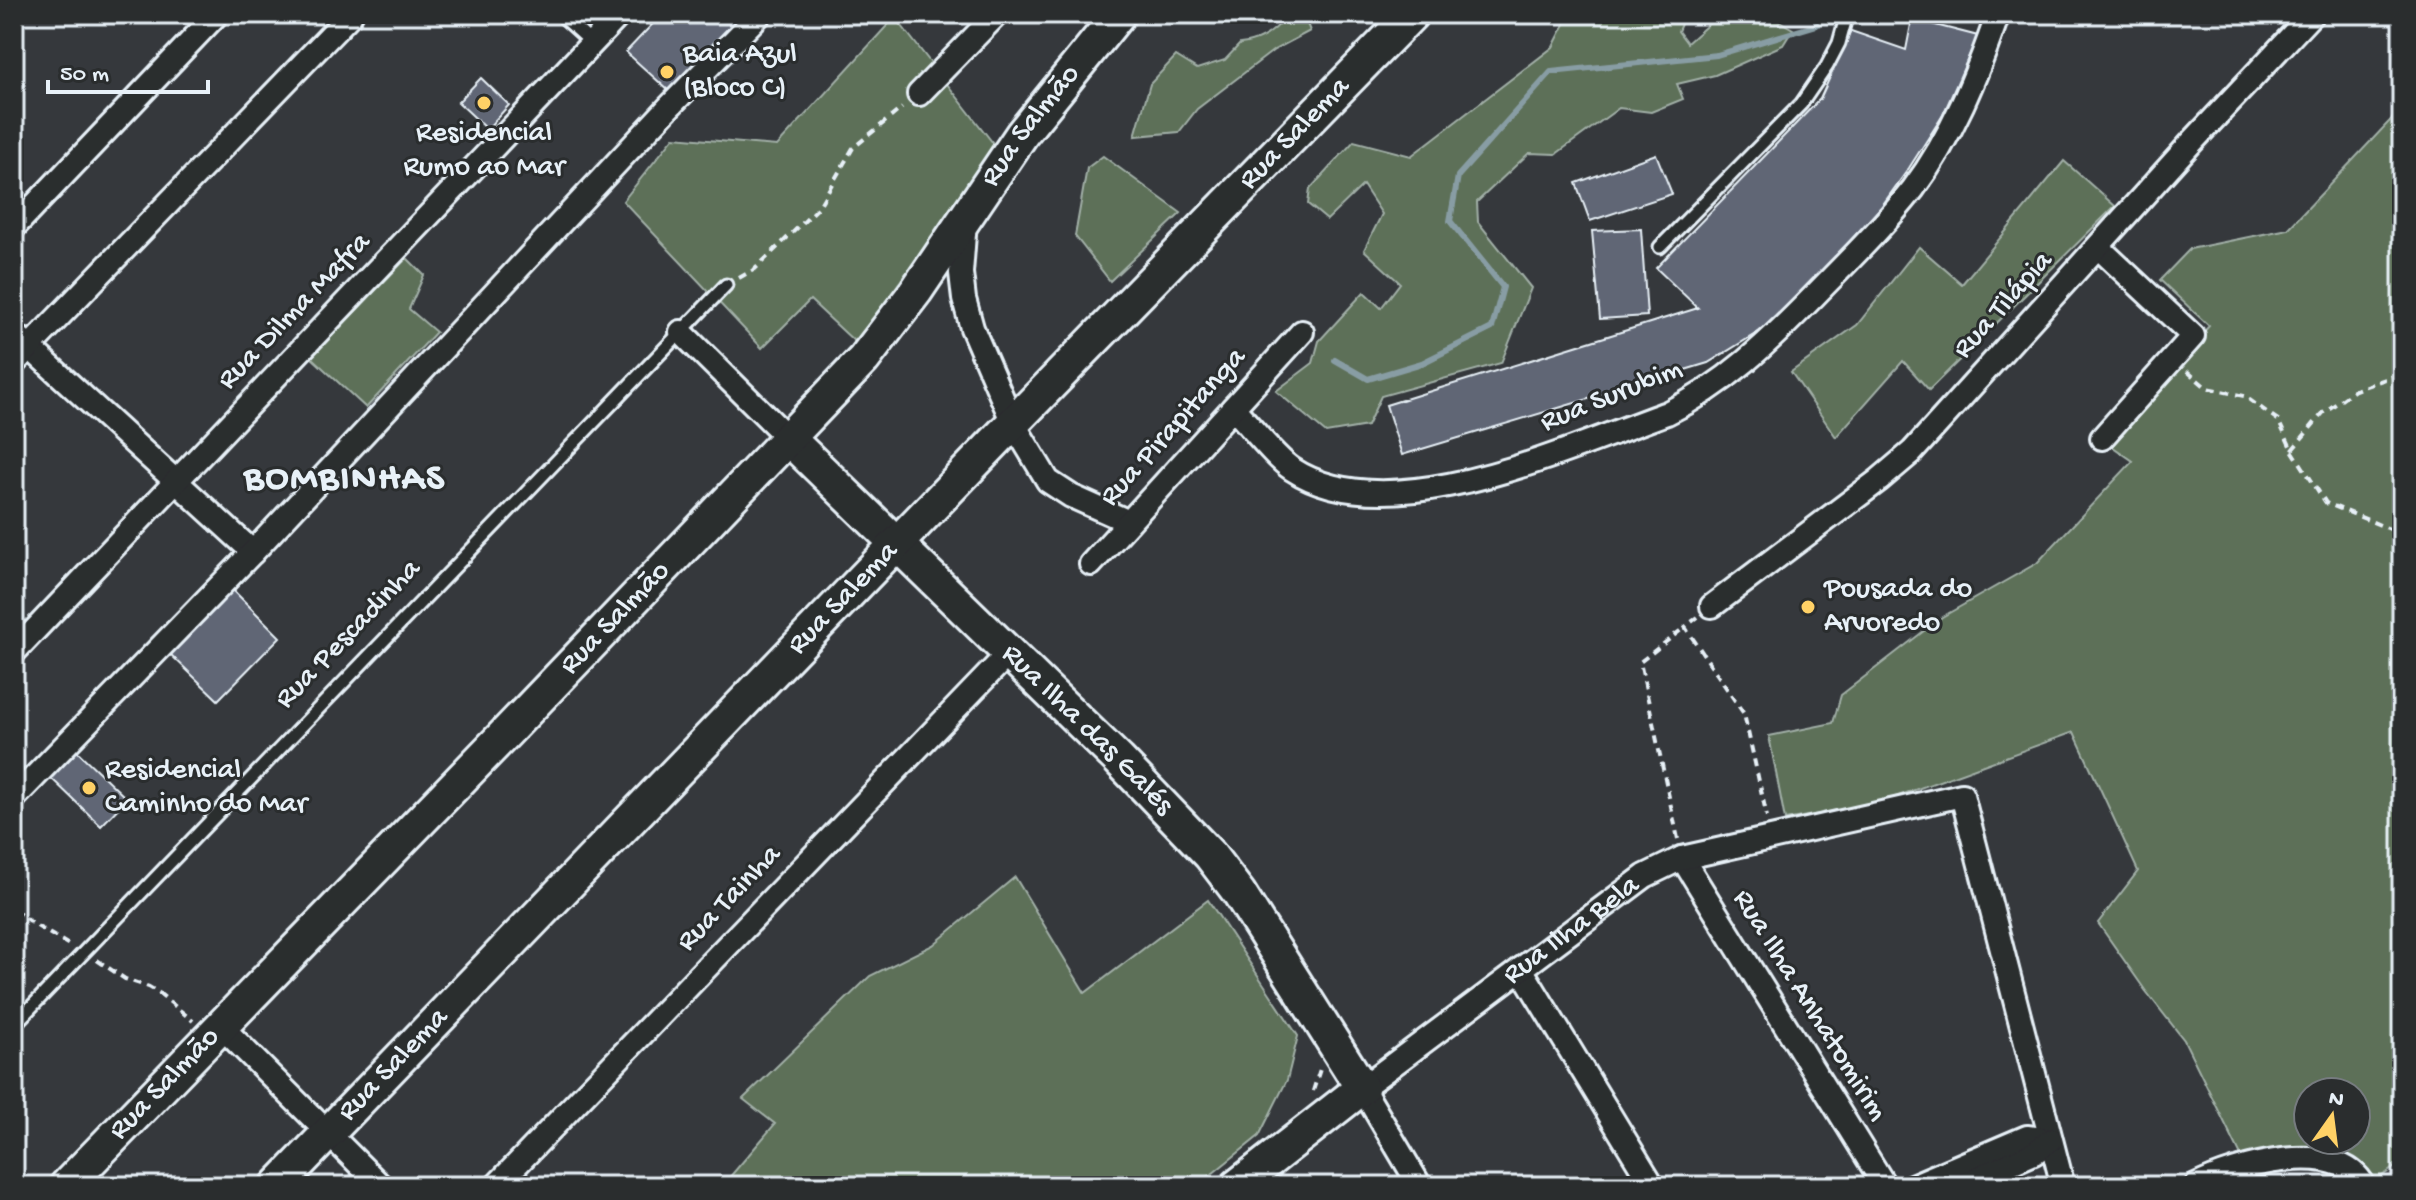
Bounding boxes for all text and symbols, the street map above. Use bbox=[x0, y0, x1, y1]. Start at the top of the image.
place label: Baia Azul (Bloco C) bbox=[682, 38, 797, 107]
scale bar bbox=[48, 44, 208, 94]
street label: Rua Salmão bbox=[974, 58, 1088, 194]
text: 50 m bbox=[60, 61, 109, 90]
marker: Baia Azul (Bloco C) bbox=[658, 63, 676, 81]
street label: Rua Salema bbox=[1232, 69, 1359, 198]
marker: Residencial Rumo ao Mar bbox=[475, 94, 493, 112]
place label: Residencial Rumo ao Mar bbox=[403, 117, 567, 186]
street label: Rua Dilma Mafra bbox=[211, 225, 380, 398]
street label: Rua Tilápia bbox=[1947, 244, 2062, 367]
street label: Rua Pirapitanga bbox=[1093, 340, 1255, 515]
street label: Rua Surubim bbox=[1536, 353, 1688, 441]
district label: BOMBINHAS bbox=[242, 458, 446, 502]
street label: Rua Salema bbox=[781, 534, 907, 663]
street label: Rua Pescadinha bbox=[269, 552, 430, 717]
street label: Rua Salmão bbox=[553, 554, 678, 683]
place label: Pousada do Arvoredo bbox=[1823, 573, 1972, 642]
marker: Pousada do Arvoredo bbox=[1799, 598, 1817, 616]
street label: Rua Ilha das Galés bbox=[994, 637, 1181, 824]
place label: Residencial Caminho do Mar bbox=[105, 754, 309, 823]
marker: Residencial Caminho do Mar bbox=[80, 779, 98, 797]
street label: Rua Tainha bbox=[670, 837, 791, 960]
street label: Rua Ilha Bela bbox=[1497, 868, 1648, 993]
street label: Rua Ilha Anhatomirim bbox=[1724, 884, 1894, 1128]
street label: Rua Salema bbox=[331, 1000, 457, 1129]
street label: Rua Salmão bbox=[102, 1020, 228, 1148]
north arrow bbox=[2292, 1076, 2372, 1156]
text: N bbox=[2326, 1086, 2346, 1115]

